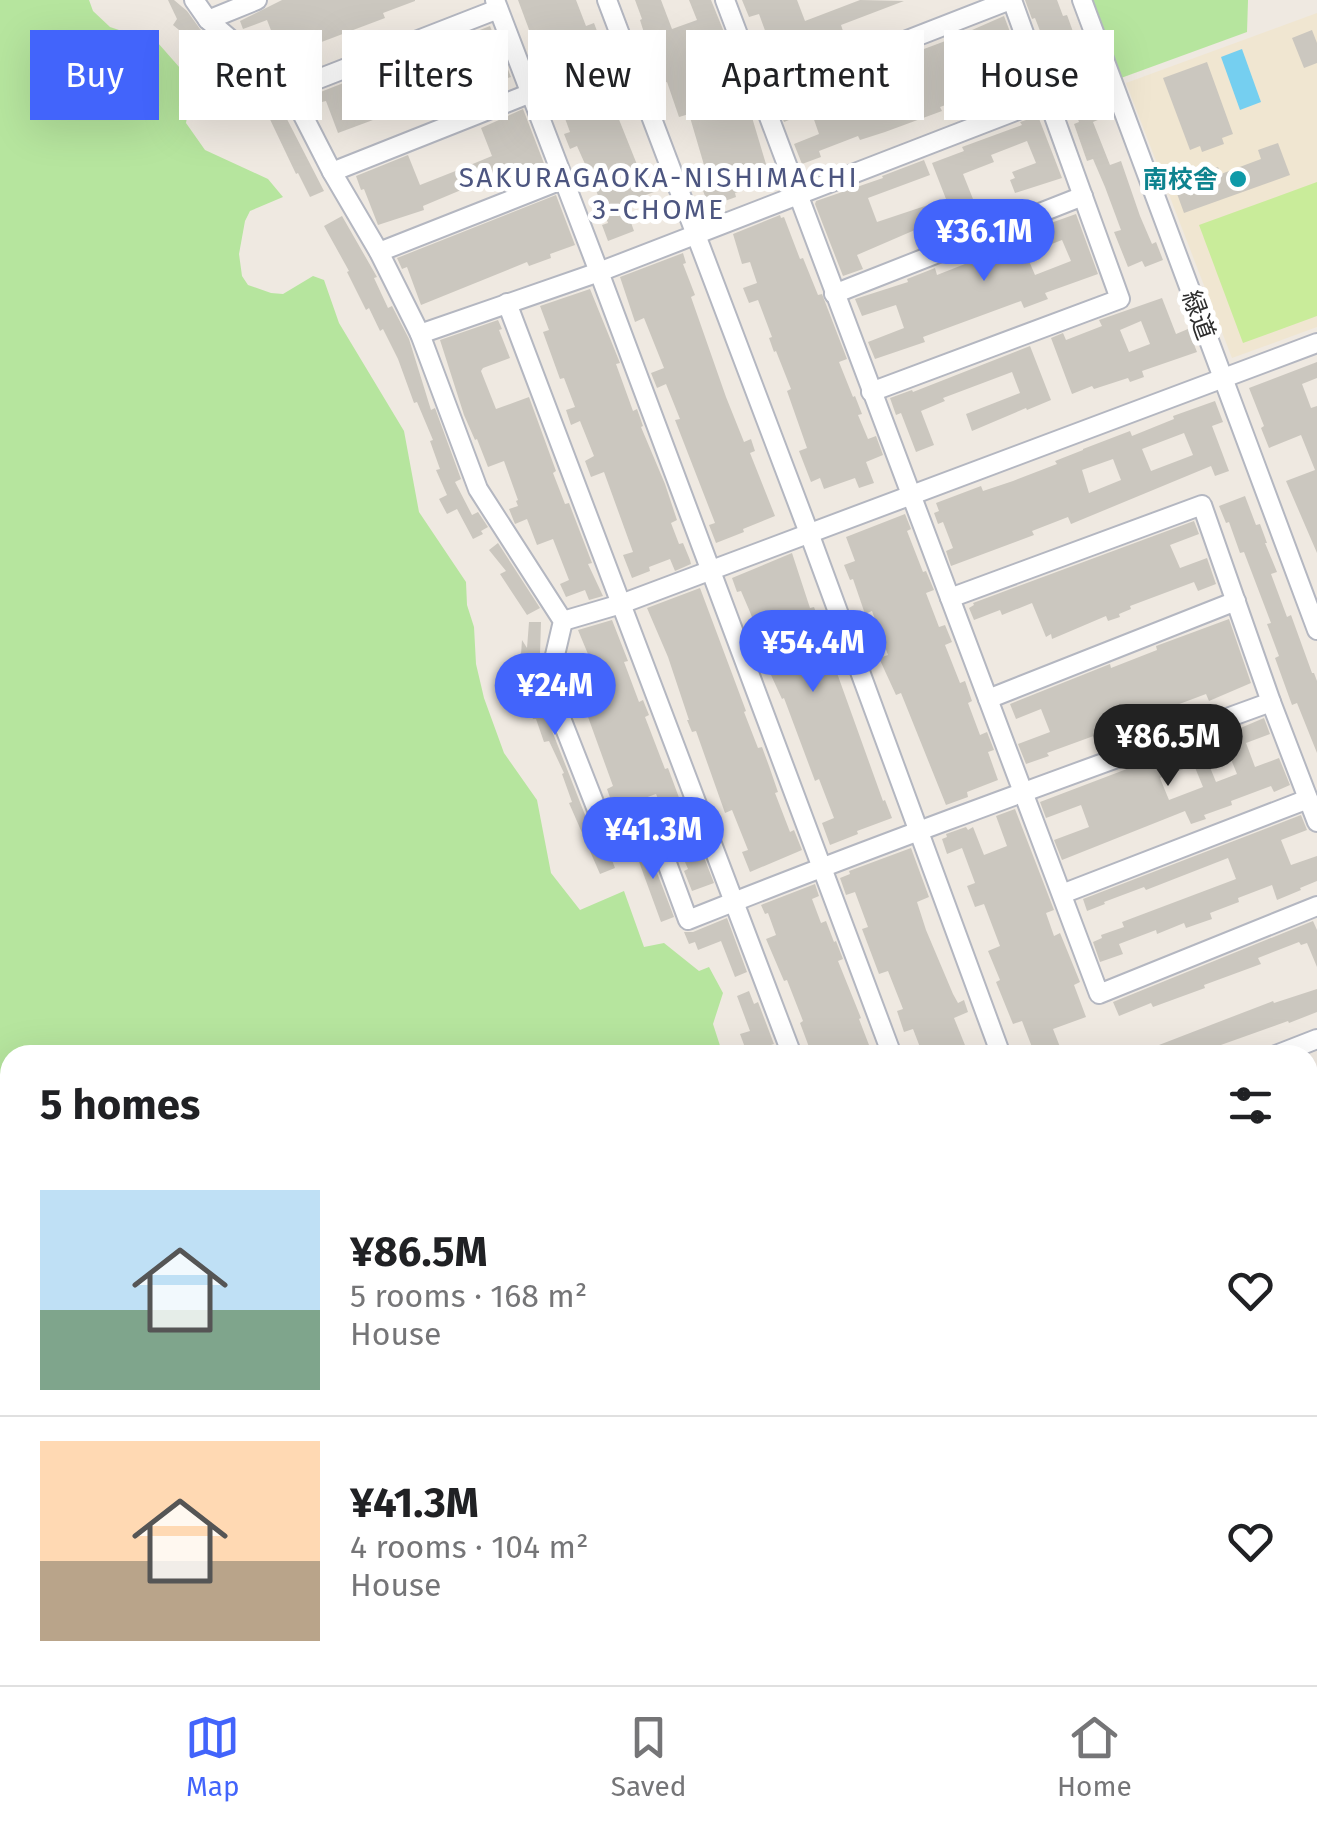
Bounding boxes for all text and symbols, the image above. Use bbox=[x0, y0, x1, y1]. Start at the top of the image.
chip: Buy bbox=[30, 30, 159, 120]
chip: Rent bbox=[179, 30, 322, 120]
chip: Filters bbox=[342, 30, 508, 120]
chip: New bbox=[528, 30, 666, 120]
chip: Apartment bbox=[686, 30, 924, 120]
chip: House bbox=[944, 30, 1114, 120]
district label: SAKURAGAOKA-NISHIMACHI 3-CHOME bbox=[459, 161, 859, 226]
place label: 南校舎 bbox=[1143, 165, 1218, 195]
marker: 南校舎 bbox=[1227, 168, 1249, 190]
pin: ¥36.1M bbox=[903, 199, 1065, 284]
text: ¥36.1M bbox=[936, 212, 1032, 250]
street label: 緑道 bbox=[1175, 287, 1221, 344]
pin: ¥54.4M bbox=[732, 610, 894, 695]
text: ¥54.4M bbox=[761, 623, 865, 661]
pin: ¥24M bbox=[496, 653, 614, 738]
text: ¥24M bbox=[517, 666, 593, 704]
pin: ¥86.5M bbox=[1087, 704, 1249, 789]
text: ¥86.5M bbox=[1116, 717, 1220, 755]
pin: ¥41.3M bbox=[572, 797, 734, 882]
text: ¥41.3M bbox=[604, 810, 702, 848]
icon: filters bbox=[1223, 1078, 1278, 1133]
text: 5 homes bbox=[40, 1080, 200, 1130]
text: ¥86.5M bbox=[350, 1227, 488, 1277]
icon: home bbox=[120, 1230, 240, 1350]
icon: heart bbox=[1223, 1263, 1278, 1318]
text: 5 rooms · 168 m² bbox=[350, 1277, 587, 1315]
text: House bbox=[350, 1315, 441, 1353]
text: ¥41.3M bbox=[350, 1478, 479, 1528]
icon: home bbox=[120, 1481, 240, 1601]
icon: heart bbox=[1223, 1514, 1278, 1569]
text: 4 rooms · 104 m² bbox=[350, 1528, 589, 1566]
text: House bbox=[350, 1566, 441, 1604]
tab: Map bbox=[185, 1710, 240, 1803]
tab: Saved bbox=[611, 1710, 687, 1803]
tab: Home bbox=[1057, 1710, 1132, 1803]

